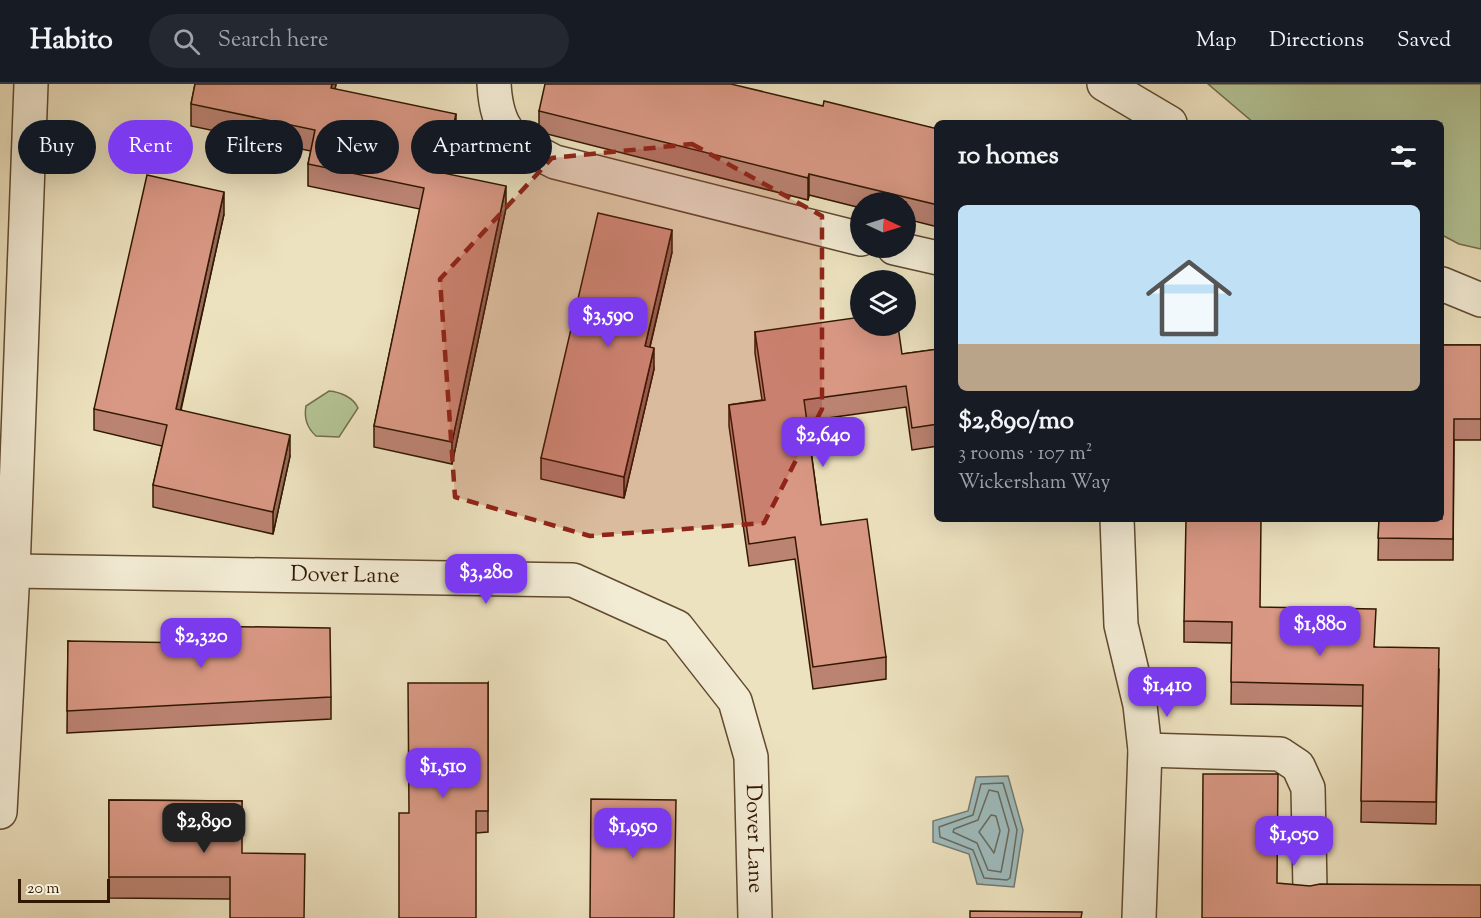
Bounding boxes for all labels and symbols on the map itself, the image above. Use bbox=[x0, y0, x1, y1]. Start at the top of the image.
north arrow bbox=[850, 192, 916, 258]
pin: $3,590 bbox=[559, 297, 657, 348]
pin: $2,640 bbox=[774, 417, 872, 468]
pin: $3,280 bbox=[437, 554, 535, 605]
street label: Dover Lane bbox=[290, 559, 400, 593]
pin: $1,880 bbox=[1271, 606, 1369, 657]
pin: $2,320 bbox=[152, 618, 250, 669]
pin: $1,410 bbox=[1118, 667, 1216, 718]
pin: $1,510 bbox=[394, 748, 492, 799]
street label: Dover Lane bbox=[736, 783, 770, 894]
pin: $2,890 bbox=[155, 803, 253, 854]
pin: $1,950 bbox=[584, 808, 682, 859]
pin: $1,050 bbox=[1245, 816, 1343, 867]
scale bar bbox=[18, 876, 110, 904]

